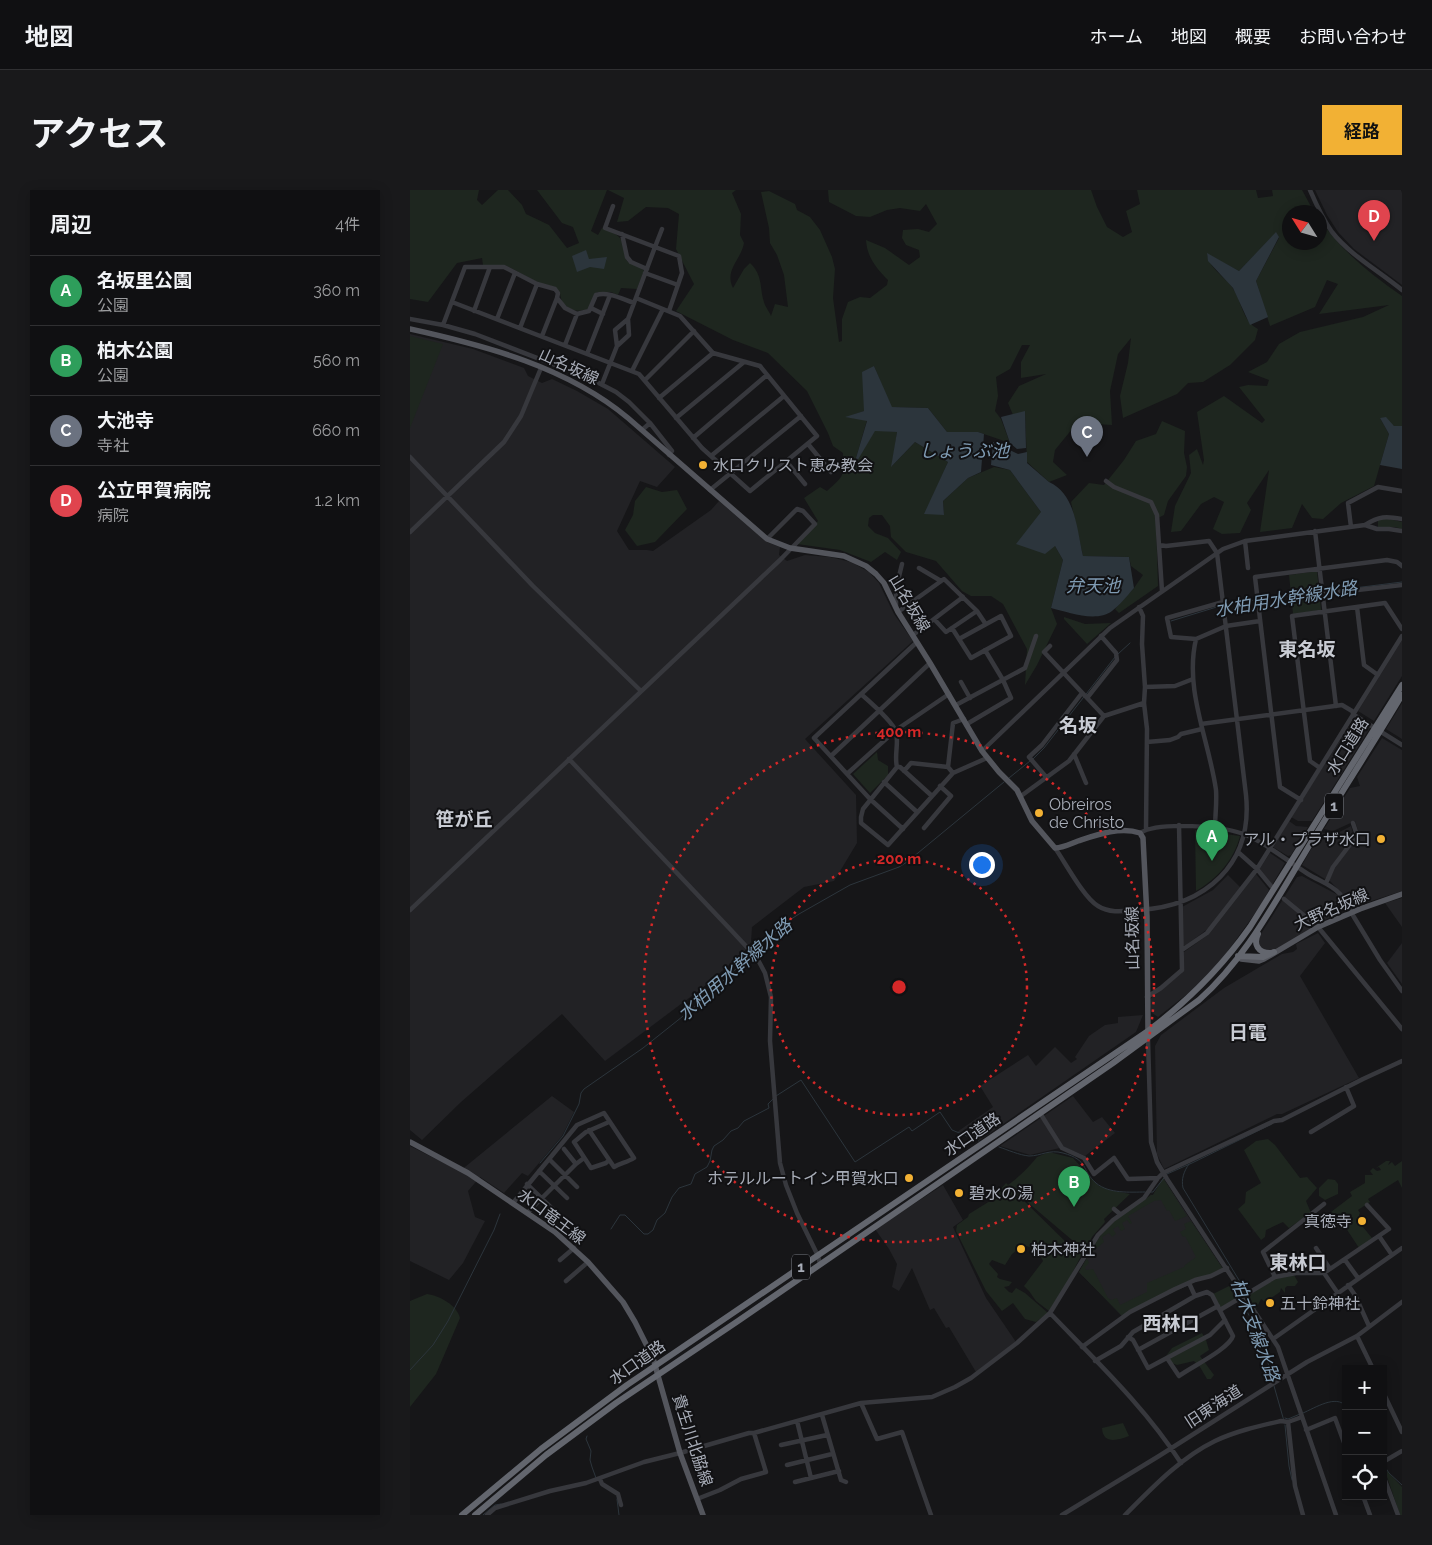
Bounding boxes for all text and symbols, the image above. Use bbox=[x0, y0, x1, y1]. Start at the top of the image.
text: 地図 bbox=[25, 22, 73, 51]
text: ホーム bbox=[1090, 26, 1143, 47]
text: 地図 bbox=[1171, 26, 1207, 47]
text: 概要 bbox=[1235, 26, 1271, 47]
text: お問い合わせ bbox=[1299, 26, 1407, 47]
button: 経路 bbox=[1322, 105, 1402, 155]
text: アクセス bbox=[30, 113, 168, 154]
pin: D bbox=[1358, 200, 1390, 241]
north arrow bbox=[1282, 205, 1327, 250]
text: 周辺 bbox=[50, 212, 92, 237]
text: 4件 bbox=[335, 215, 360, 234]
text: 名坂里公園 bbox=[97, 269, 192, 291]
text: A bbox=[61, 281, 71, 300]
text: 360 m bbox=[313, 281, 360, 300]
text: 公園 bbox=[97, 296, 129, 315]
text: 柏木公園 bbox=[97, 339, 173, 361]
street label: 山名坂線 bbox=[536, 344, 602, 389]
text: B bbox=[61, 351, 71, 370]
text: 560 m bbox=[313, 351, 360, 370]
text: 公園 bbox=[97, 366, 129, 385]
text: 大池寺 bbox=[97, 409, 154, 431]
pin: C bbox=[1071, 416, 1103, 457]
text: C bbox=[61, 421, 71, 440]
text: 660 m bbox=[312, 421, 360, 440]
text: 寺社 bbox=[97, 436, 129, 455]
water label: しょうぶ池 bbox=[919, 440, 1011, 461]
place label: 水口クリスト恵み教会 bbox=[713, 456, 873, 475]
marker: 水口クリスト恵み教会 bbox=[697, 459, 709, 471]
text: 公立甲賀病院 bbox=[97, 479, 211, 501]
text: D bbox=[60, 491, 72, 510]
text: 1.2 km bbox=[315, 491, 360, 510]
text: 病院 bbox=[97, 506, 129, 525]
street label: 山名坂線 bbox=[885, 571, 934, 636]
water label: 弁天池 bbox=[1066, 575, 1122, 596]
water label: 水柏用水幹線水路 bbox=[1213, 577, 1361, 620]
district label: 東名坂 bbox=[1278, 638, 1336, 660]
district label: 名坂 bbox=[1059, 714, 1097, 736]
street label: 水口道路 bbox=[1322, 714, 1372, 778]
text: 400 m bbox=[877, 723, 921, 741]
road number: 1 bbox=[1325, 794, 1343, 818]
place label: Obreiros de Christo bbox=[1049, 795, 1124, 832]
marker: Obreiros de Christo bbox=[1033, 807, 1045, 819]
district label: 笹が丘 bbox=[435, 808, 493, 830]
pin: A bbox=[1196, 820, 1228, 861]
place label: アル・プラザ水口 bbox=[1243, 830, 1371, 849]
marker: アル・プラザ水口 bbox=[1375, 833, 1387, 845]
text: 200 m bbox=[877, 850, 921, 868]
your location bbox=[969, 852, 995, 878]
street label: 大野名坂線 bbox=[1291, 885, 1372, 934]
street label: 山名坂線 bbox=[1122, 906, 1143, 970]
water label: 水柏用水幹線水路 bbox=[673, 913, 797, 1025]
centre of rings bbox=[890, 978, 908, 996]
district label: 日電 bbox=[1229, 1021, 1267, 1043]
street label: 水口道路 bbox=[940, 1109, 1004, 1160]
pin: B bbox=[1058, 1166, 1090, 1207]
place label: ホテルルートイン甲賀水口 bbox=[707, 1169, 899, 1188]
marker: ホテルルートイン甲賀水口 bbox=[903, 1172, 915, 1184]
place label: 碧水の湯 bbox=[969, 1184, 1033, 1203]
street label: 水口竜王線 bbox=[514, 1185, 589, 1248]
marker: 碧水の湯 bbox=[953, 1187, 965, 1199]
place label: 真徳寺 bbox=[1304, 1212, 1352, 1231]
marker: 真徳寺 bbox=[1356, 1215, 1368, 1227]
place label: 柏木神社 bbox=[1031, 1240, 1095, 1259]
marker: 柏木神社 bbox=[1015, 1243, 1027, 1255]
district label: 東林口 bbox=[1269, 1251, 1327, 1273]
road number: 1 bbox=[792, 1254, 810, 1280]
water label: 柏木支線水路 bbox=[1227, 1275, 1284, 1386]
place label: 五十鈴神社 bbox=[1280, 1294, 1360, 1313]
marker: 五十鈴神社 bbox=[1264, 1297, 1276, 1309]
district label: 西林口 bbox=[1142, 1312, 1200, 1334]
street label: 水口道路 bbox=[606, 1336, 669, 1389]
map controls bbox=[1342, 1365, 1387, 1500]
button: + bbox=[1342, 1365, 1387, 1410]
street label: 旧東海道 bbox=[1181, 1381, 1245, 1432]
street label: 貴生川北脇線 bbox=[669, 1392, 716, 1489]
button: − bbox=[1342, 1410, 1387, 1455]
button: locate bbox=[1342, 1455, 1387, 1500]

